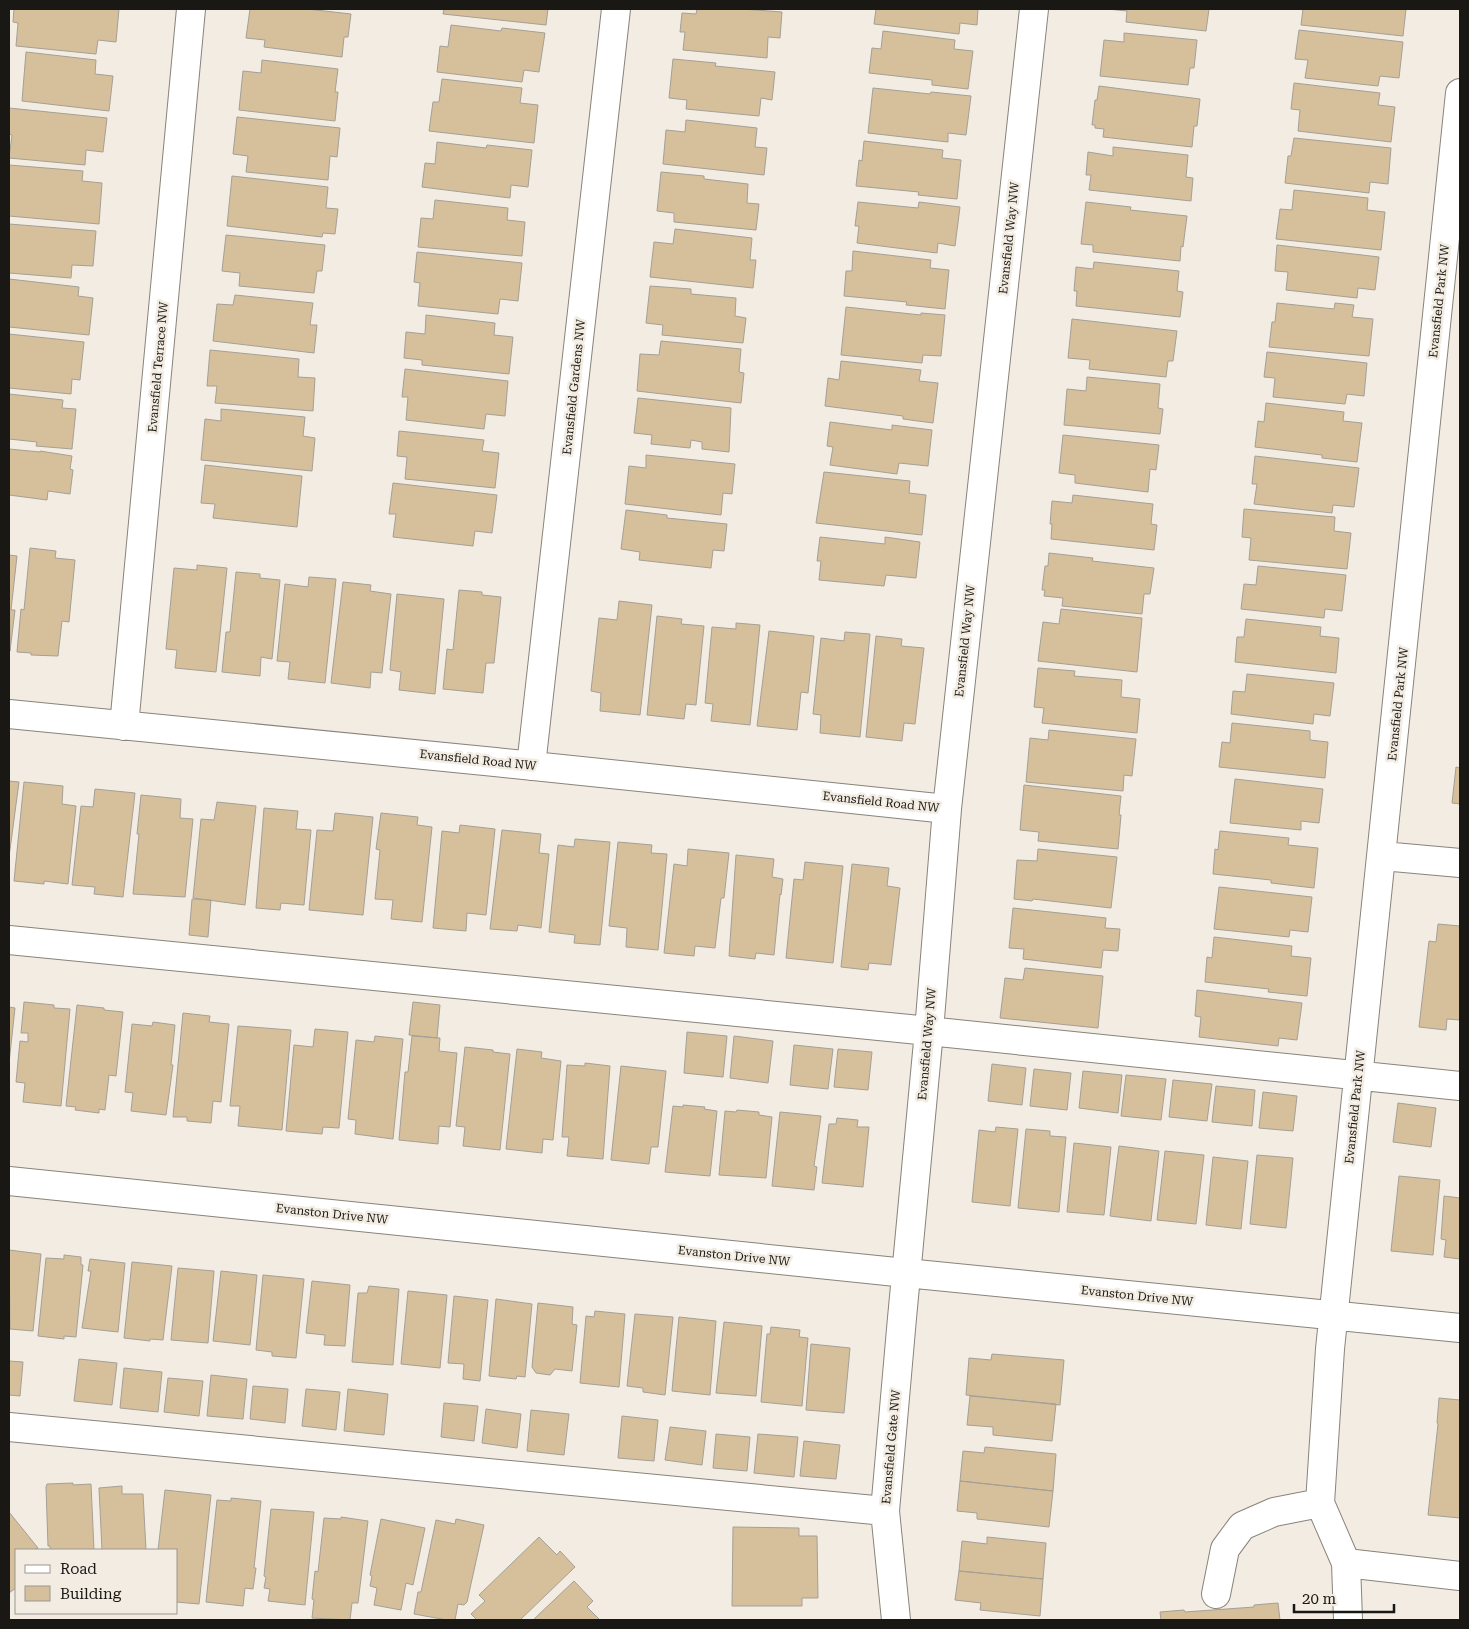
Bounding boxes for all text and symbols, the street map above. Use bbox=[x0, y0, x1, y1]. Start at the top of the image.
street label: Evansfield Way NW bbox=[996, 180, 1022, 295]
street label: Evansfield Park NW bbox=[1426, 243, 1452, 359]
street label: Evansfield Terrace NW bbox=[145, 300, 171, 433]
street label: Evansfield Gardens NW bbox=[560, 318, 588, 456]
street label: Evansfield Way NW bbox=[952, 583, 978, 698]
street label: Evansfield Park NW bbox=[1385, 646, 1411, 762]
street label: Evansfield Road NW bbox=[419, 747, 538, 773]
street label: Evansfield Road NW bbox=[822, 789, 941, 815]
street label: Evansfield Way NW bbox=[915, 986, 939, 1101]
street label: Evansfield Park NW bbox=[1342, 1049, 1368, 1165]
street label: Evanston Drive NW bbox=[275, 1201, 390, 1227]
street label: Evanston Drive NW bbox=[677, 1243, 792, 1269]
street label: Evanston Drive NW bbox=[1080, 1283, 1195, 1309]
street label: Evansfield Gate NW bbox=[879, 1388, 903, 1505]
legend bbox=[15, 1549, 178, 1614]
text: Road bbox=[60, 1560, 97, 1578]
scale bar bbox=[1294, 1582, 1394, 1614]
text: Building bbox=[60, 1585, 122, 1603]
text: 20 m bbox=[1302, 1590, 1337, 1608]

